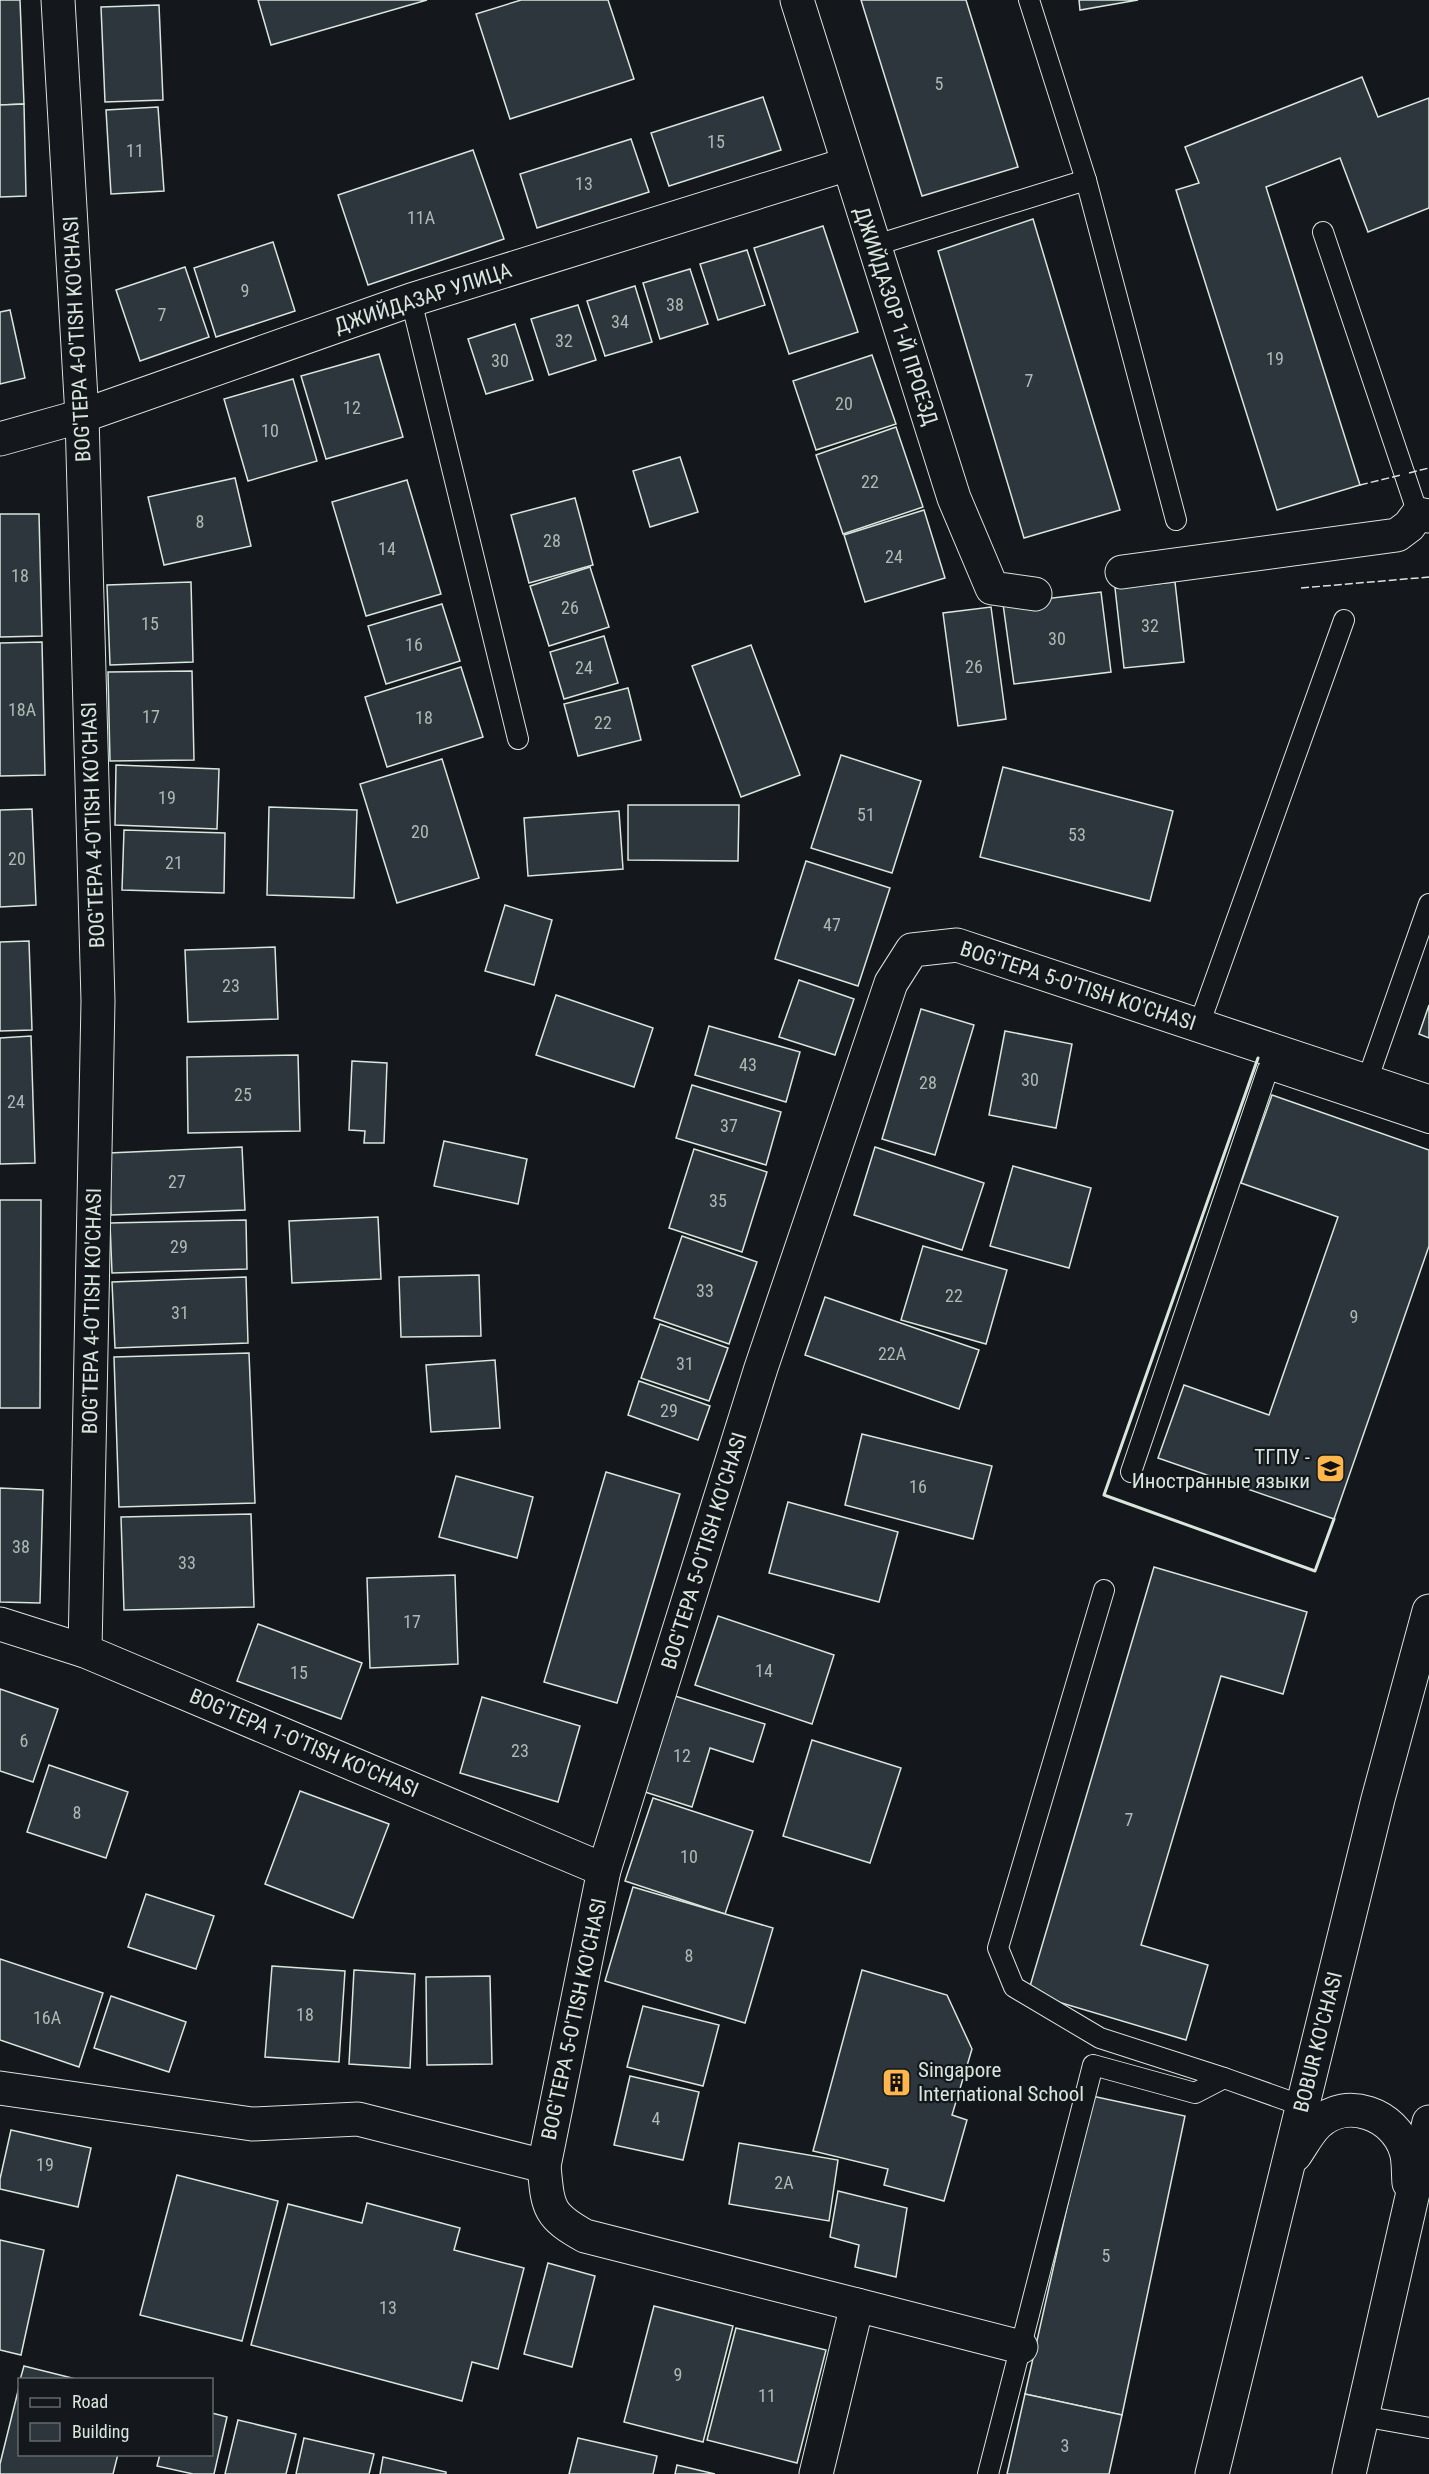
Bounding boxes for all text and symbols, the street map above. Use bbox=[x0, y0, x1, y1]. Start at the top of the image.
house number: 5 bbox=[935, 73, 944, 94]
house number: 15 bbox=[707, 131, 725, 152]
house number: 11 bbox=[126, 140, 144, 161]
house number: 13 bbox=[575, 173, 593, 194]
street label: ДЖИЙДАЗОР 1-Й ПРОЕЗД bbox=[849, 204, 943, 428]
house number: 11A bbox=[407, 207, 436, 228]
street label: BOG'TEPA 4-O'TISH KO'CHASI bbox=[59, 215, 95, 463]
street label: ДЖИЙДАЗАР УЛИЦА bbox=[331, 258, 515, 338]
house number: 9 bbox=[241, 280, 249, 301]
house number: 38 bbox=[666, 294, 684, 315]
house number: 7 bbox=[158, 304, 167, 325]
house number: 34 bbox=[611, 311, 629, 332]
house number: 32 bbox=[555, 330, 573, 351]
house number: 19 bbox=[1266, 348, 1284, 369]
house number: 30 bbox=[491, 350, 509, 371]
house number: 7 bbox=[1025, 370, 1034, 391]
house number: 20 bbox=[835, 393, 853, 414]
house number: 12 bbox=[343, 397, 361, 418]
house number: 10 bbox=[261, 420, 279, 441]
house number: 22 bbox=[861, 471, 879, 492]
house number: 8 bbox=[196, 511, 204, 532]
house number: 28 bbox=[543, 530, 561, 551]
house number: 14 bbox=[378, 538, 396, 559]
house number: 24 bbox=[885, 546, 903, 567]
house number: 18 bbox=[11, 565, 29, 586]
house number: 26 bbox=[561, 597, 579, 618]
house number: 15 bbox=[141, 613, 159, 634]
house number: 32 bbox=[1141, 615, 1159, 636]
house number: 30 bbox=[1048, 628, 1066, 649]
house number: 16 bbox=[405, 634, 423, 655]
house number: 26 bbox=[965, 656, 983, 677]
house number: 24 bbox=[575, 657, 593, 678]
house number: 18A bbox=[8, 699, 37, 720]
street label: BOG'TEPA 4-O'TISH KO'CHASI bbox=[77, 702, 109, 948]
house number: 17 bbox=[142, 706, 160, 727]
house number: 18 bbox=[415, 707, 433, 728]
house number: 22 bbox=[594, 712, 612, 733]
house number: 19 bbox=[158, 787, 176, 808]
house number: 51 bbox=[857, 804, 875, 825]
house number: 20 bbox=[411, 821, 429, 842]
house number: 53 bbox=[1068, 824, 1086, 845]
house number: 20 bbox=[8, 848, 26, 869]
house number: 21 bbox=[165, 852, 183, 873]
house number: 47 bbox=[823, 914, 841, 935]
street label: BOG'TEPA 5-O'TISH KO'CHASI bbox=[957, 937, 1199, 1035]
house number: 23 bbox=[222, 975, 240, 996]
house number: 43 bbox=[739, 1054, 757, 1075]
house number: 30 bbox=[1021, 1069, 1039, 1090]
house number: 28 bbox=[919, 1072, 937, 1093]
house number: 25 bbox=[234, 1084, 252, 1105]
house number: 24 bbox=[7, 1091, 25, 1112]
house number: 37 bbox=[720, 1115, 738, 1136]
house number: 27 bbox=[168, 1171, 186, 1192]
street label: BOG'TEPA 4-O'TISH KO'CHASI bbox=[78, 1188, 106, 1434]
house number: 35 bbox=[709, 1190, 727, 1211]
house number: 29 bbox=[170, 1236, 188, 1257]
house number: 33 bbox=[696, 1280, 714, 1301]
house number: 22 bbox=[945, 1285, 963, 1306]
house number: 31 bbox=[171, 1302, 189, 1323]
house number: 9 bbox=[1350, 1306, 1358, 1327]
house number: 22A bbox=[878, 1343, 907, 1364]
house number: 31 bbox=[676, 1353, 694, 1374]
house number: 29 bbox=[660, 1400, 678, 1421]
street label: BOG'TEPA 5-O'TISH KO'CHASI bbox=[657, 1430, 751, 1672]
place label: ТГПУ - Иностранные языки bbox=[1132, 1445, 1310, 1493]
school or university icon: ТГПУ - Иностранные языки bbox=[1315, 1453, 1347, 1485]
house number: 16 bbox=[909, 1476, 927, 1497]
house number: 38 bbox=[12, 1536, 30, 1557]
house number: 33 bbox=[178, 1552, 196, 1573]
house number: 17 bbox=[403, 1611, 421, 1632]
house number: 14 bbox=[755, 1660, 773, 1681]
house number: 15 bbox=[290, 1662, 308, 1683]
street label: BOG'TEPA 1-O'TISH KO'CHASI bbox=[186, 1684, 422, 1802]
house number: 6 bbox=[20, 1730, 28, 1751]
house number: 23 bbox=[511, 1740, 529, 1761]
house number: 12 bbox=[673, 1745, 691, 1766]
house number: 8 bbox=[73, 1802, 81, 1823]
house number: 7 bbox=[1125, 1809, 1134, 1830]
house number: 10 bbox=[680, 1846, 698, 1867]
street label: BOG'TEPA 5-O'TISH KO'CHASI bbox=[537, 1896, 611, 2142]
house number: 8 bbox=[685, 1945, 693, 1966]
street label: BOBUR KO'CHASI bbox=[1289, 1969, 1347, 2115]
house number: 18 bbox=[296, 2004, 314, 2025]
house number: 16A bbox=[33, 2007, 62, 2028]
place label: Singapore International School bbox=[918, 2058, 1084, 2106]
building icon: Singapore International School bbox=[881, 2066, 913, 2098]
house number: 4 bbox=[652, 2108, 661, 2129]
house number: 19 bbox=[36, 2154, 54, 2175]
house number: 2A bbox=[774, 2172, 794, 2193]
house number: 5 bbox=[1102, 2245, 1111, 2266]
house number: 13 bbox=[379, 2297, 397, 2318]
house number: 9 bbox=[674, 2364, 682, 2385]
legend bbox=[18, 2378, 213, 2456]
house number: 11 bbox=[758, 2385, 776, 2406]
text: Road bbox=[72, 2391, 108, 2412]
text: Building bbox=[72, 2421, 129, 2442]
house number: 3 bbox=[1061, 2435, 1069, 2456]

